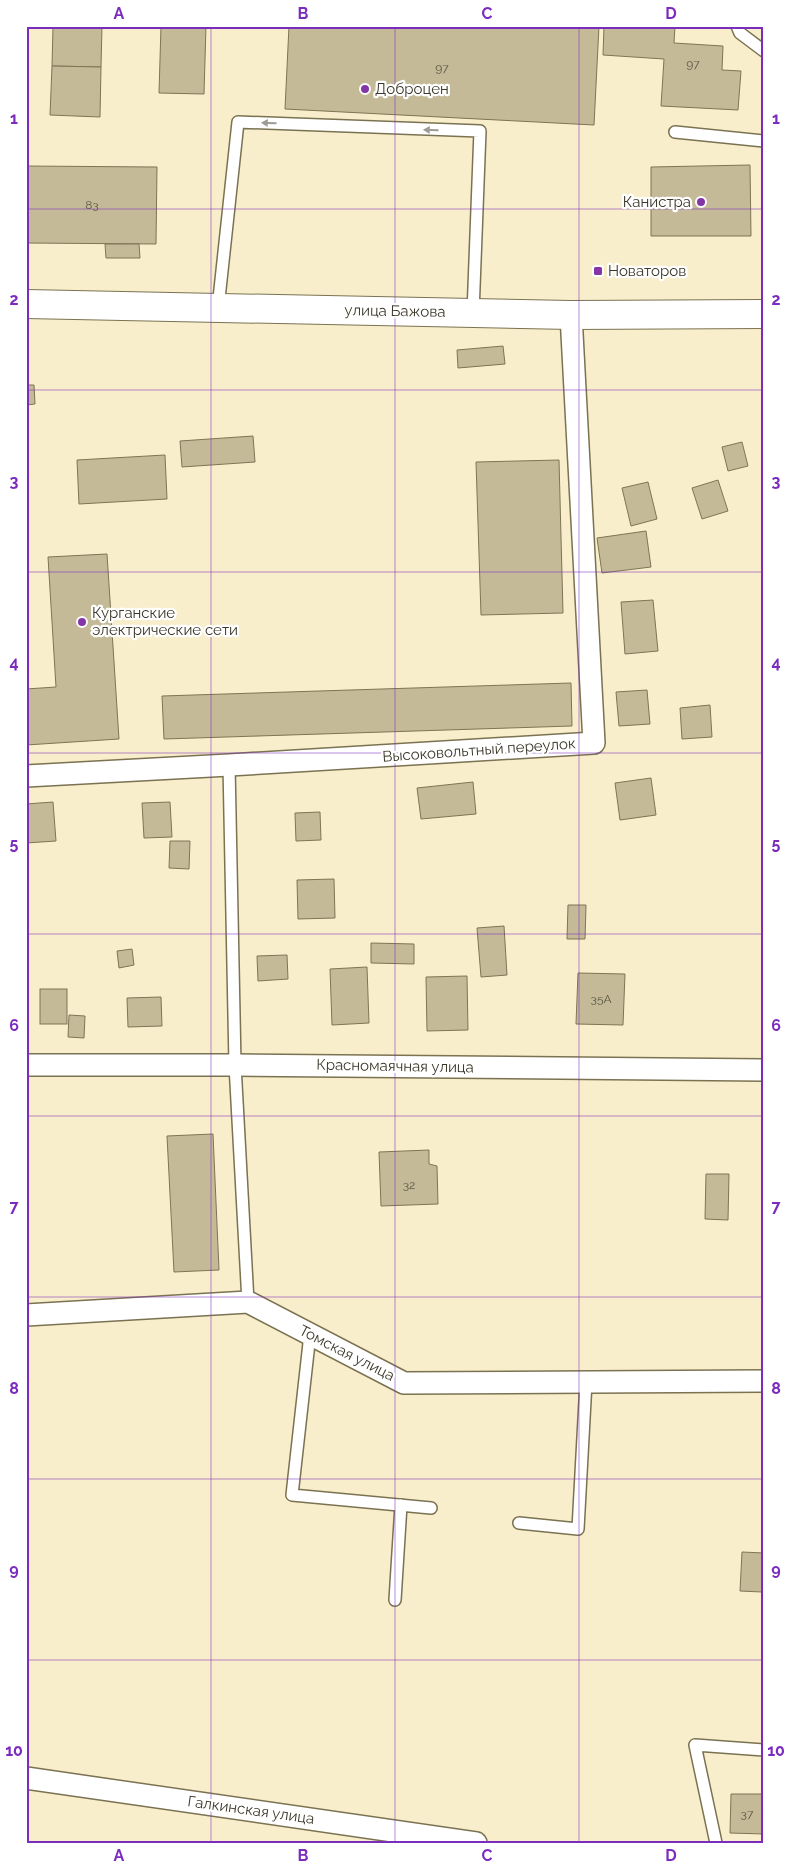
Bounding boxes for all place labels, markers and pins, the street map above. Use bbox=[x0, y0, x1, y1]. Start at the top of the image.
place label: Доброцен bbox=[375, 80, 449, 98]
marker: Доброцен bbox=[359, 83, 371, 95]
place label: Канистра bbox=[623, 193, 691, 211]
marker: Канистра bbox=[695, 196, 707, 208]
place label: Новаторов bbox=[608, 262, 686, 280]
marker: Новаторов bbox=[592, 265, 604, 277]
place label: Курганские электрические сети bbox=[92, 604, 238, 639]
marker: Курганские электрические сети bbox=[76, 616, 88, 628]

